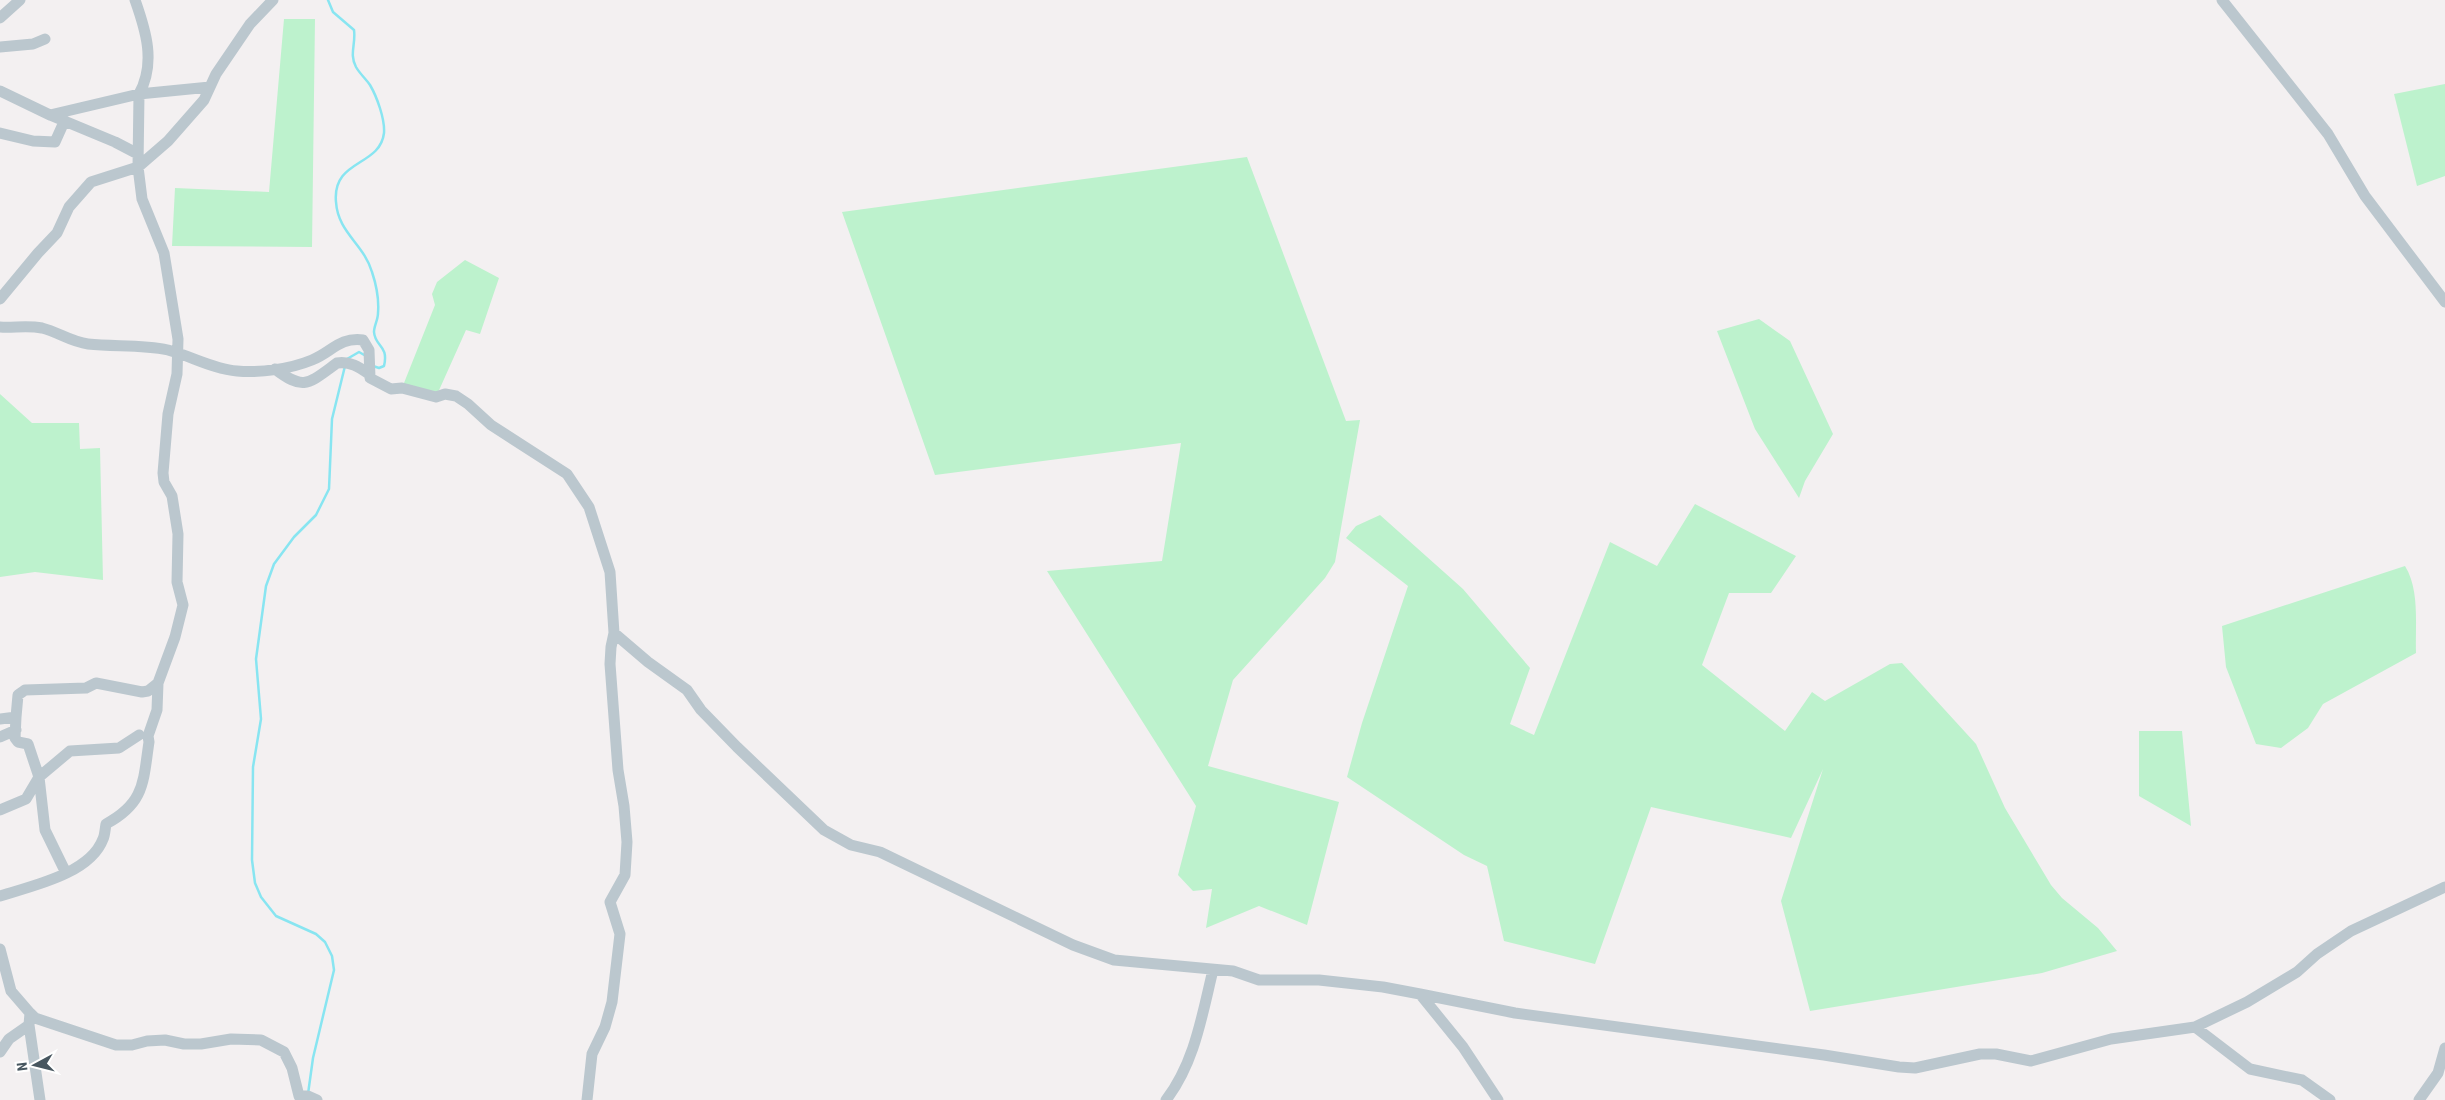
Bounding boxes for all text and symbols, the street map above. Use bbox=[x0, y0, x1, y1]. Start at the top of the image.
north arrow bbox=[10, 1040, 60, 1090]
text: N bbox=[14, 1061, 31, 1072]

